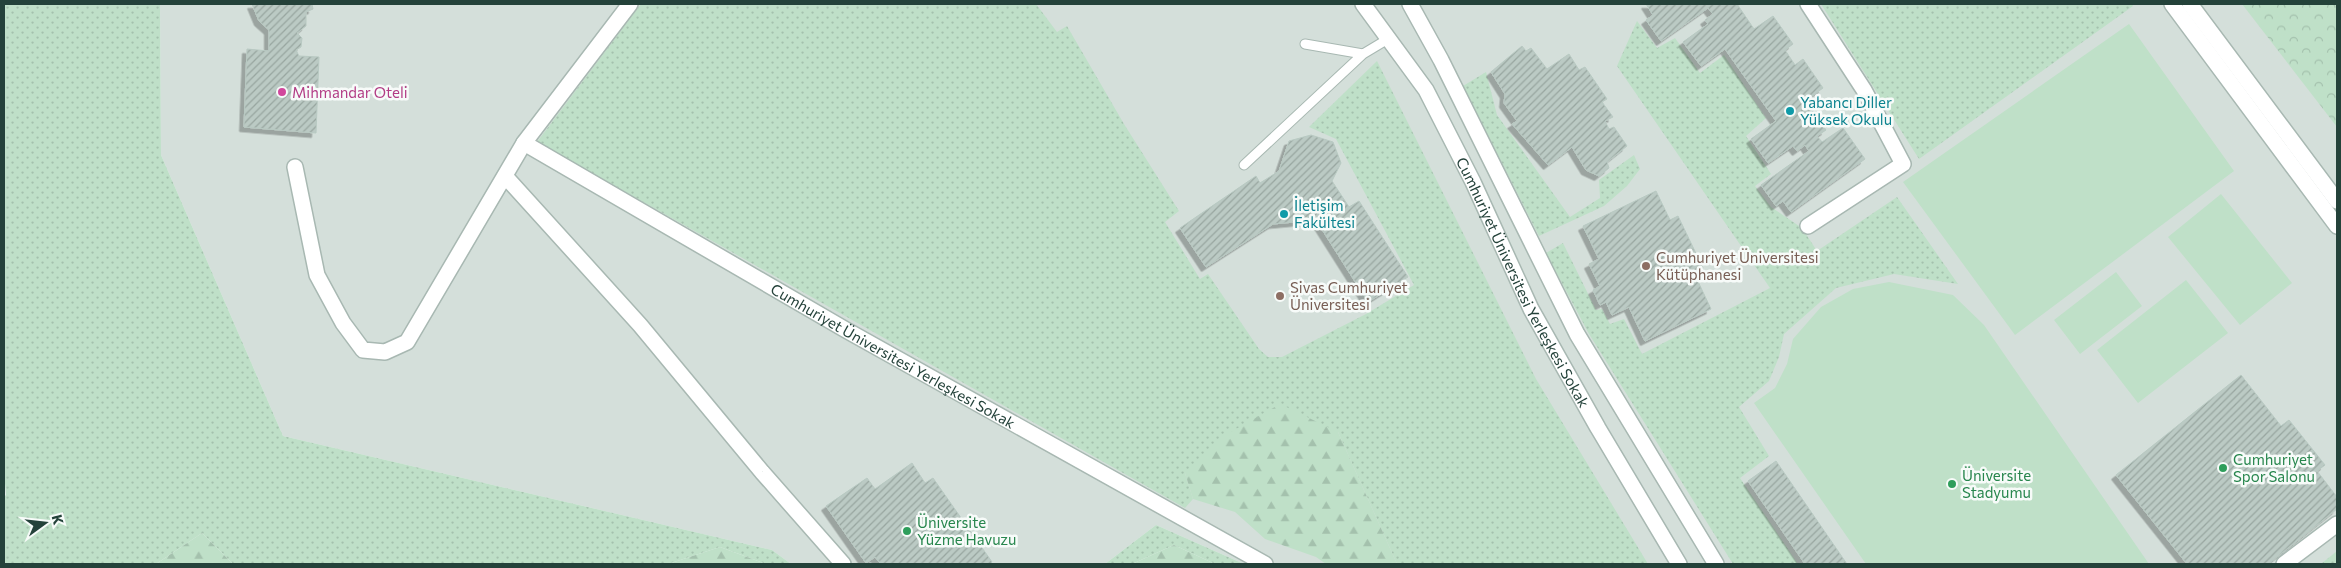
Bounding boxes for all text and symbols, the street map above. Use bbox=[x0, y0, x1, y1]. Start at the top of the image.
place label: Mihmandar Oteli bbox=[292, 83, 408, 101]
marker: Mihmandar Oteli bbox=[276, 86, 288, 98]
place label: Yabancı Diller Yüksek Okulu bbox=[1800, 93, 1892, 128]
marker: Yabancı Diller Yüksek Okulu bbox=[1784, 105, 1796, 117]
street label: Cumhuriyet Üniversitesi Yerleşkesi Sokak bbox=[1453, 154, 1593, 410]
place label: İletişim Fakültesi bbox=[1294, 196, 1355, 231]
marker: İletişim Fakültesi bbox=[1278, 208, 1290, 220]
place label: Cumhuriyet Üniversitesi Kütüphanesi bbox=[1656, 248, 1819, 283]
marker: Cumhuriyet Üniversitesi Kütüphanesi bbox=[1640, 260, 1652, 272]
place label: Sivas Cumhuriyet Üniversitesi bbox=[1290, 278, 1408, 313]
street label: Cumhuriyet Üniversitesi Yerleşkesi Sokak bbox=[768, 279, 1018, 432]
marker: Sivas Cumhuriyet Üniversitesi bbox=[1274, 290, 1286, 302]
place label: Cumhuriyet Spor Salonu bbox=[2233, 450, 2315, 485]
marker: Cumhuriyet Spor Salonu bbox=[2217, 462, 2229, 474]
place label: Üniversite Stadyumu bbox=[1962, 466, 2031, 501]
marker: Üniversite Stadyumu bbox=[1946, 478, 1958, 490]
north arrow bbox=[20, 498, 70, 548]
text: K bbox=[49, 513, 68, 527]
place label: Üniversite Yüzme Havuzu bbox=[917, 513, 1016, 548]
marker: Üniversite Yüzme Havuzu bbox=[901, 525, 913, 537]

